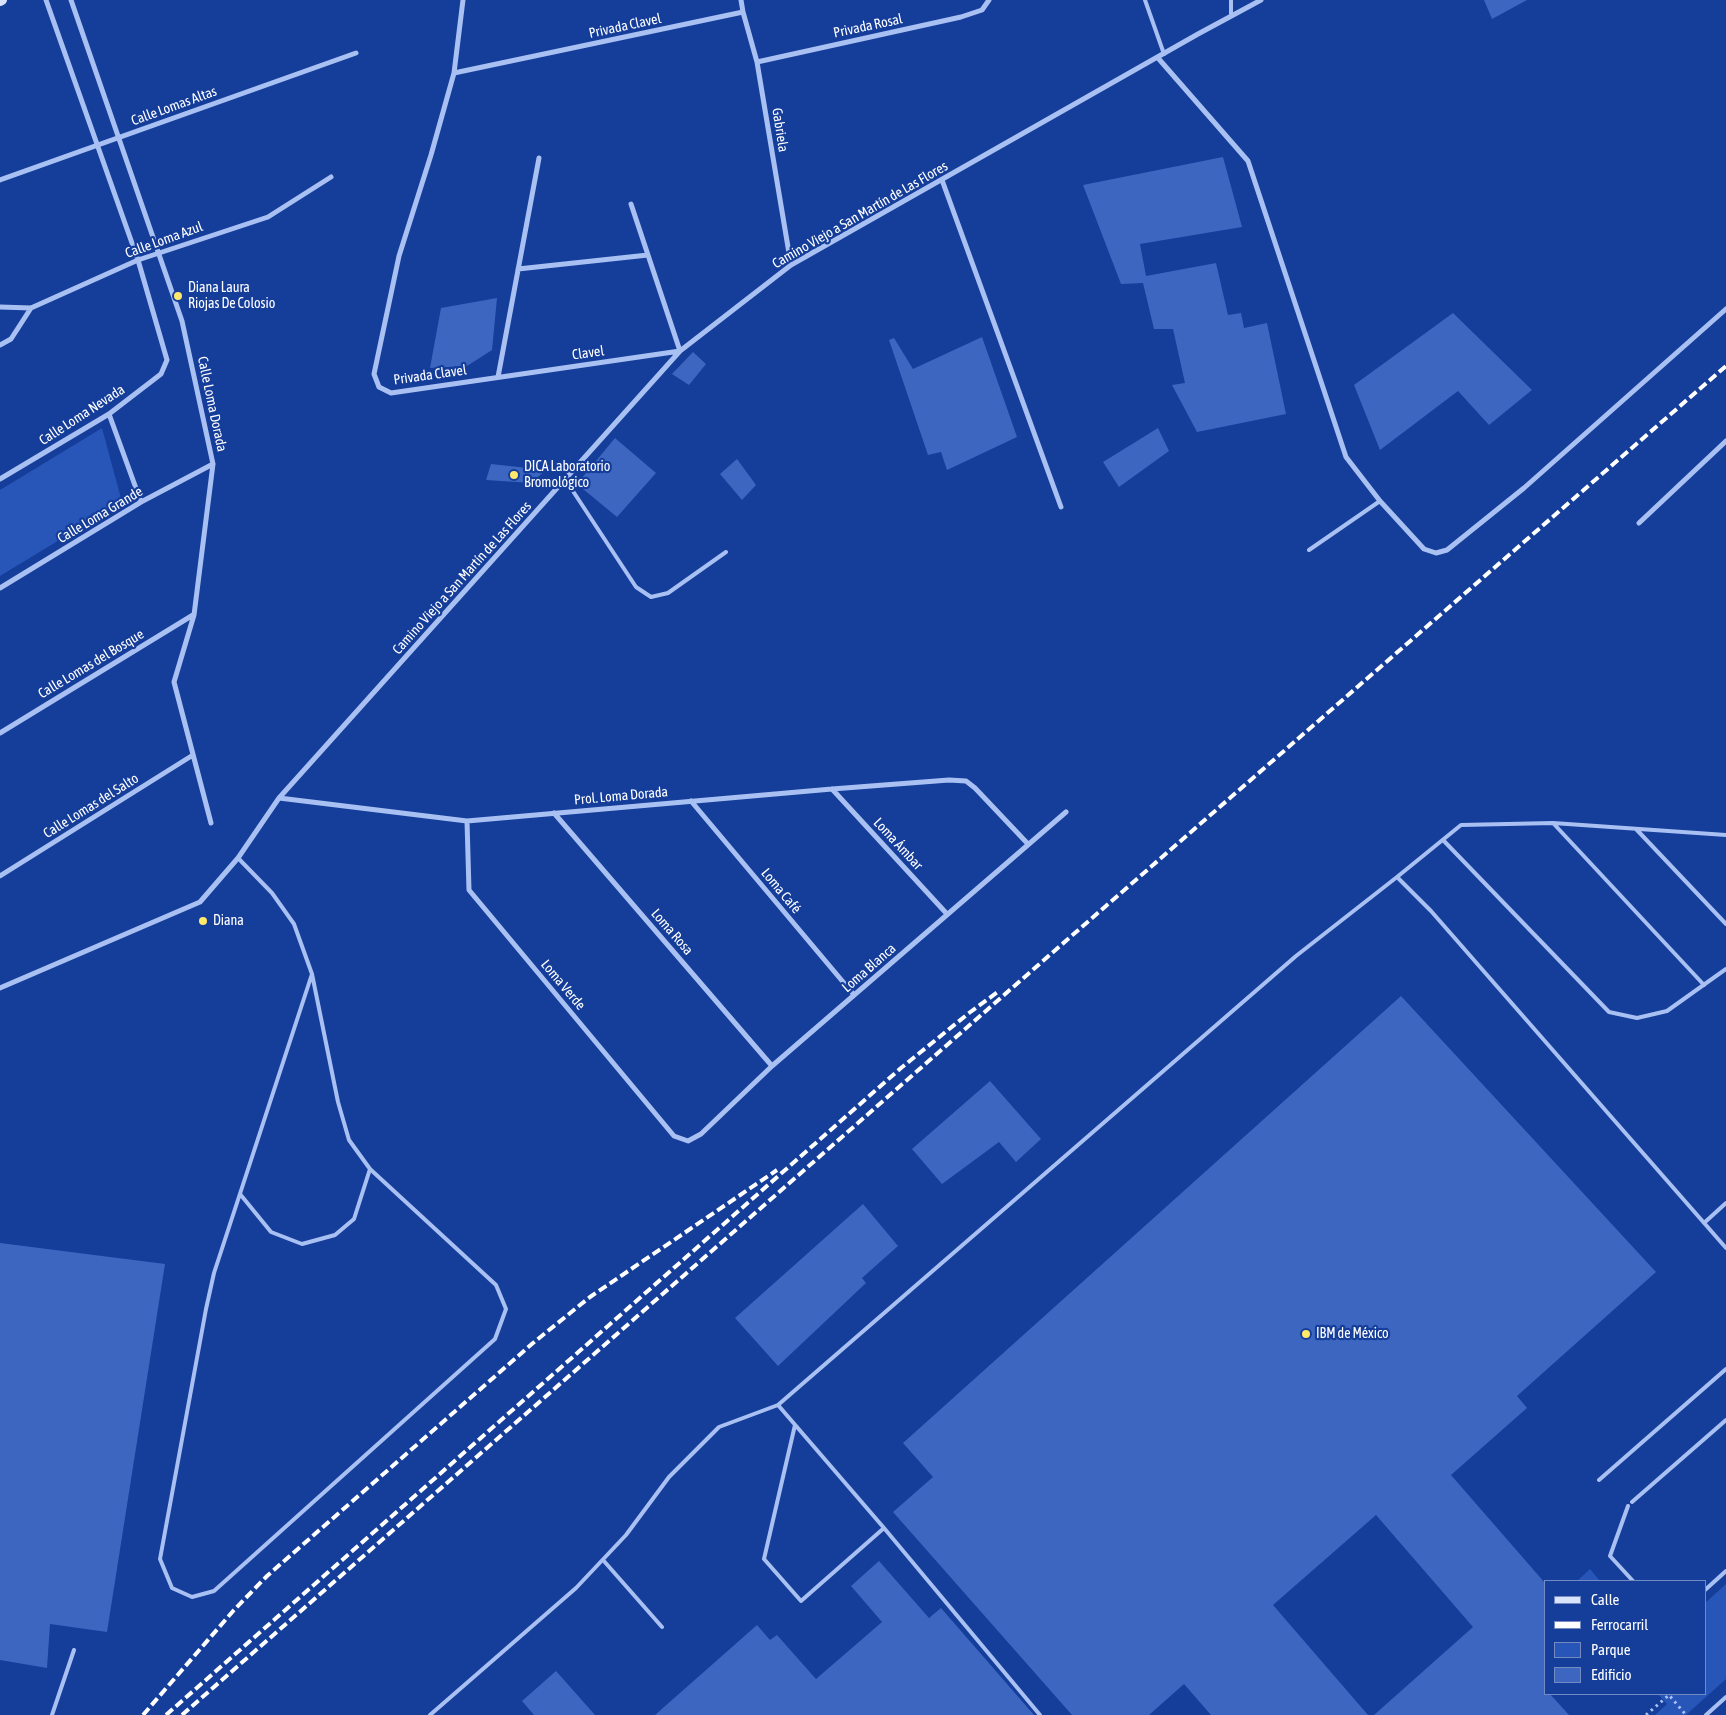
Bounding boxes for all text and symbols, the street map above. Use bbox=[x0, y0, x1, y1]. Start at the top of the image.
street label: Privada Clavel bbox=[587, 10, 663, 42]
street label: Privada Rosal bbox=[832, 10, 904, 42]
street label: Calle Lomas Altas bbox=[129, 83, 219, 129]
street label: Gabriela bbox=[768, 107, 792, 153]
street label: Camino Viejo a San Martín de Las Flores bbox=[769, 158, 951, 272]
street label: Calle Loma Azul bbox=[123, 218, 205, 262]
place label: Diana Laura Riojas De Colosio bbox=[188, 280, 275, 312]
marker: Diana Laura Riojas De Colosio bbox=[172, 290, 184, 302]
street label: Clavel bbox=[571, 342, 605, 364]
street label: Calle Loma Dorada bbox=[194, 355, 230, 453]
street label: Privada Clavel bbox=[392, 362, 468, 388]
street label: Calle Loma Nevada bbox=[36, 381, 128, 449]
place label: DICA Laboratorio Bromológico bbox=[524, 459, 610, 492]
marker: DICA Laboratorio Bromológico bbox=[508, 469, 520, 481]
street label: Calle Loma Grande bbox=[54, 483, 146, 547]
street label: Camino Viejo a San Martín de Las Flores bbox=[389, 498, 535, 658]
street label: Calle Lomas del Bosque bbox=[35, 626, 147, 702]
street label: Calle Lomas del Salto bbox=[40, 770, 142, 842]
street label: Prol. Loma Dorada bbox=[573, 784, 669, 808]
street label: Loma Ámbar bbox=[870, 815, 926, 873]
street label: Loma Café bbox=[757, 865, 805, 917]
street label: Loma Rosa bbox=[647, 906, 697, 958]
place label: Diana bbox=[213, 913, 244, 929]
marker: Diana bbox=[197, 915, 209, 927]
street label: Loma Blanca bbox=[839, 940, 899, 996]
street label: Loma Verde bbox=[537, 956, 589, 1014]
place label: IBM de México bbox=[1316, 1326, 1389, 1342]
marker: IBM de México bbox=[1300, 1328, 1312, 1340]
legend bbox=[1544, 1580, 1706, 1695]
text: Calle bbox=[1591, 1591, 1619, 1608]
text: Ferrocarril bbox=[1591, 1616, 1648, 1633]
text: Parque bbox=[1591, 1641, 1631, 1658]
text: Edificio bbox=[1591, 1666, 1632, 1683]

